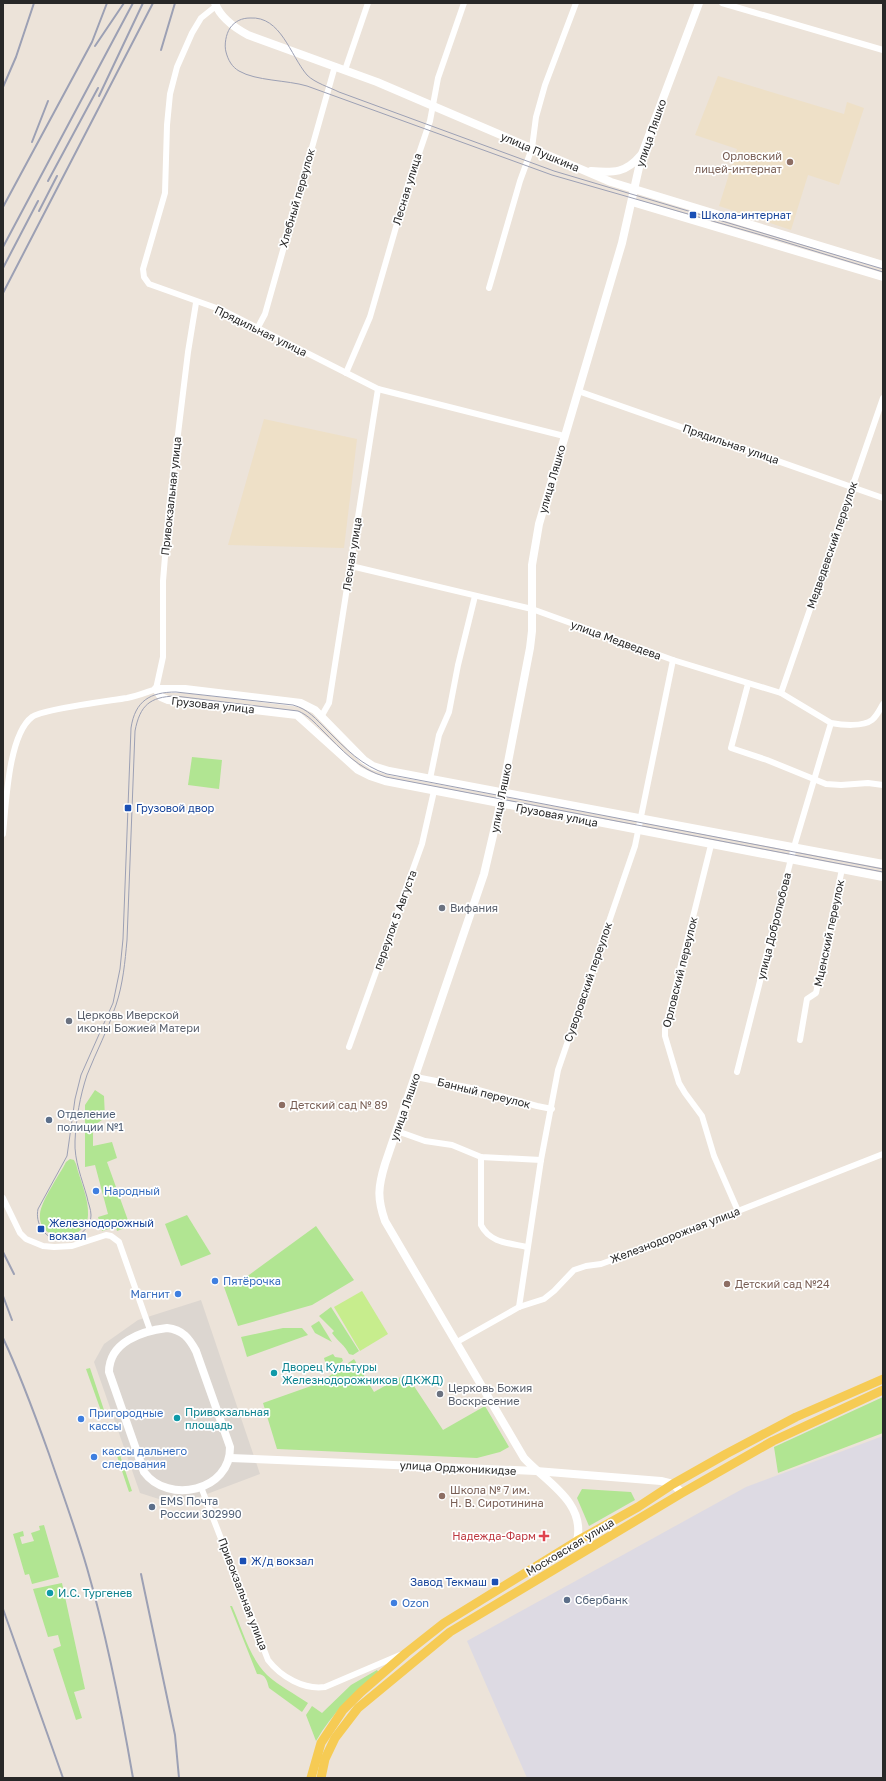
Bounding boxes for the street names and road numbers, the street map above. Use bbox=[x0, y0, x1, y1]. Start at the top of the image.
street label: улица Ляшко bbox=[633, 97, 668, 168]
street label: улица Пушкина bbox=[499, 129, 582, 174]
street label: Хлебный переулок bbox=[276, 146, 317, 249]
street label: Лесная улица bbox=[389, 151, 424, 226]
street label: Прядильная улица bbox=[213, 303, 309, 359]
street label: Прядильная улица bbox=[681, 421, 781, 466]
street label: Привокзальная улица bbox=[158, 436, 183, 556]
street label: улица Ляшко bbox=[536, 443, 568, 515]
street label: Медведевский переулок bbox=[804, 479, 860, 610]
street label: Лесная улица bbox=[339, 516, 364, 592]
street label: улица Медведева bbox=[569, 617, 663, 662]
street label: Грузовая улица bbox=[171, 694, 255, 715]
street label: улица Ляшко bbox=[487, 762, 514, 834]
street label: Грузовая улица bbox=[515, 800, 599, 829]
street label: переулок 5 Августа bbox=[370, 868, 419, 972]
street label: улица Добролюбова bbox=[754, 871, 793, 981]
street label: Мценский переулок bbox=[811, 878, 846, 988]
street label: Орловский переулок bbox=[659, 914, 700, 1029]
street label: Суворовский переулок bbox=[561, 920, 614, 1043]
street label: улица Ляшко bbox=[387, 1071, 422, 1142]
street label: Банный переулок bbox=[436, 1075, 533, 1111]
street label: Железнодорожная улица bbox=[608, 1204, 741, 1265]
street label: улица Орджоникидзе bbox=[399, 1458, 517, 1477]
street label: Московская улица bbox=[523, 1515, 616, 1578]
street label: Привокзальная улица bbox=[216, 1536, 271, 1652]

